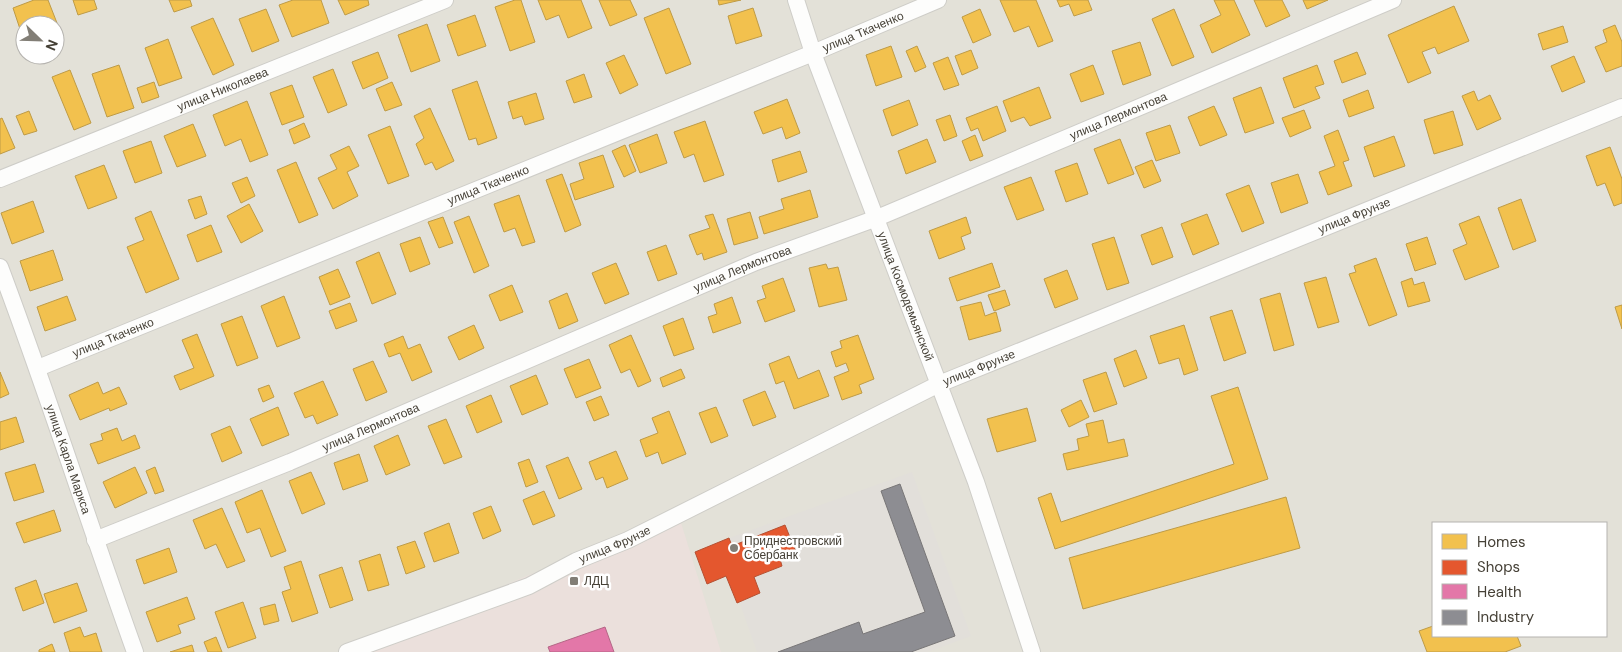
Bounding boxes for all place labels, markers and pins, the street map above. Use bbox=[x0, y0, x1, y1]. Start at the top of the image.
place label: Приднестровский Сбербанк bbox=[744, 533, 842, 563]
marker: Приднестровский Сбербанк bbox=[728, 542, 740, 554]
place label: ЛДЦ bbox=[584, 573, 609, 589]
marker: ЛДЦ bbox=[568, 575, 580, 587]

